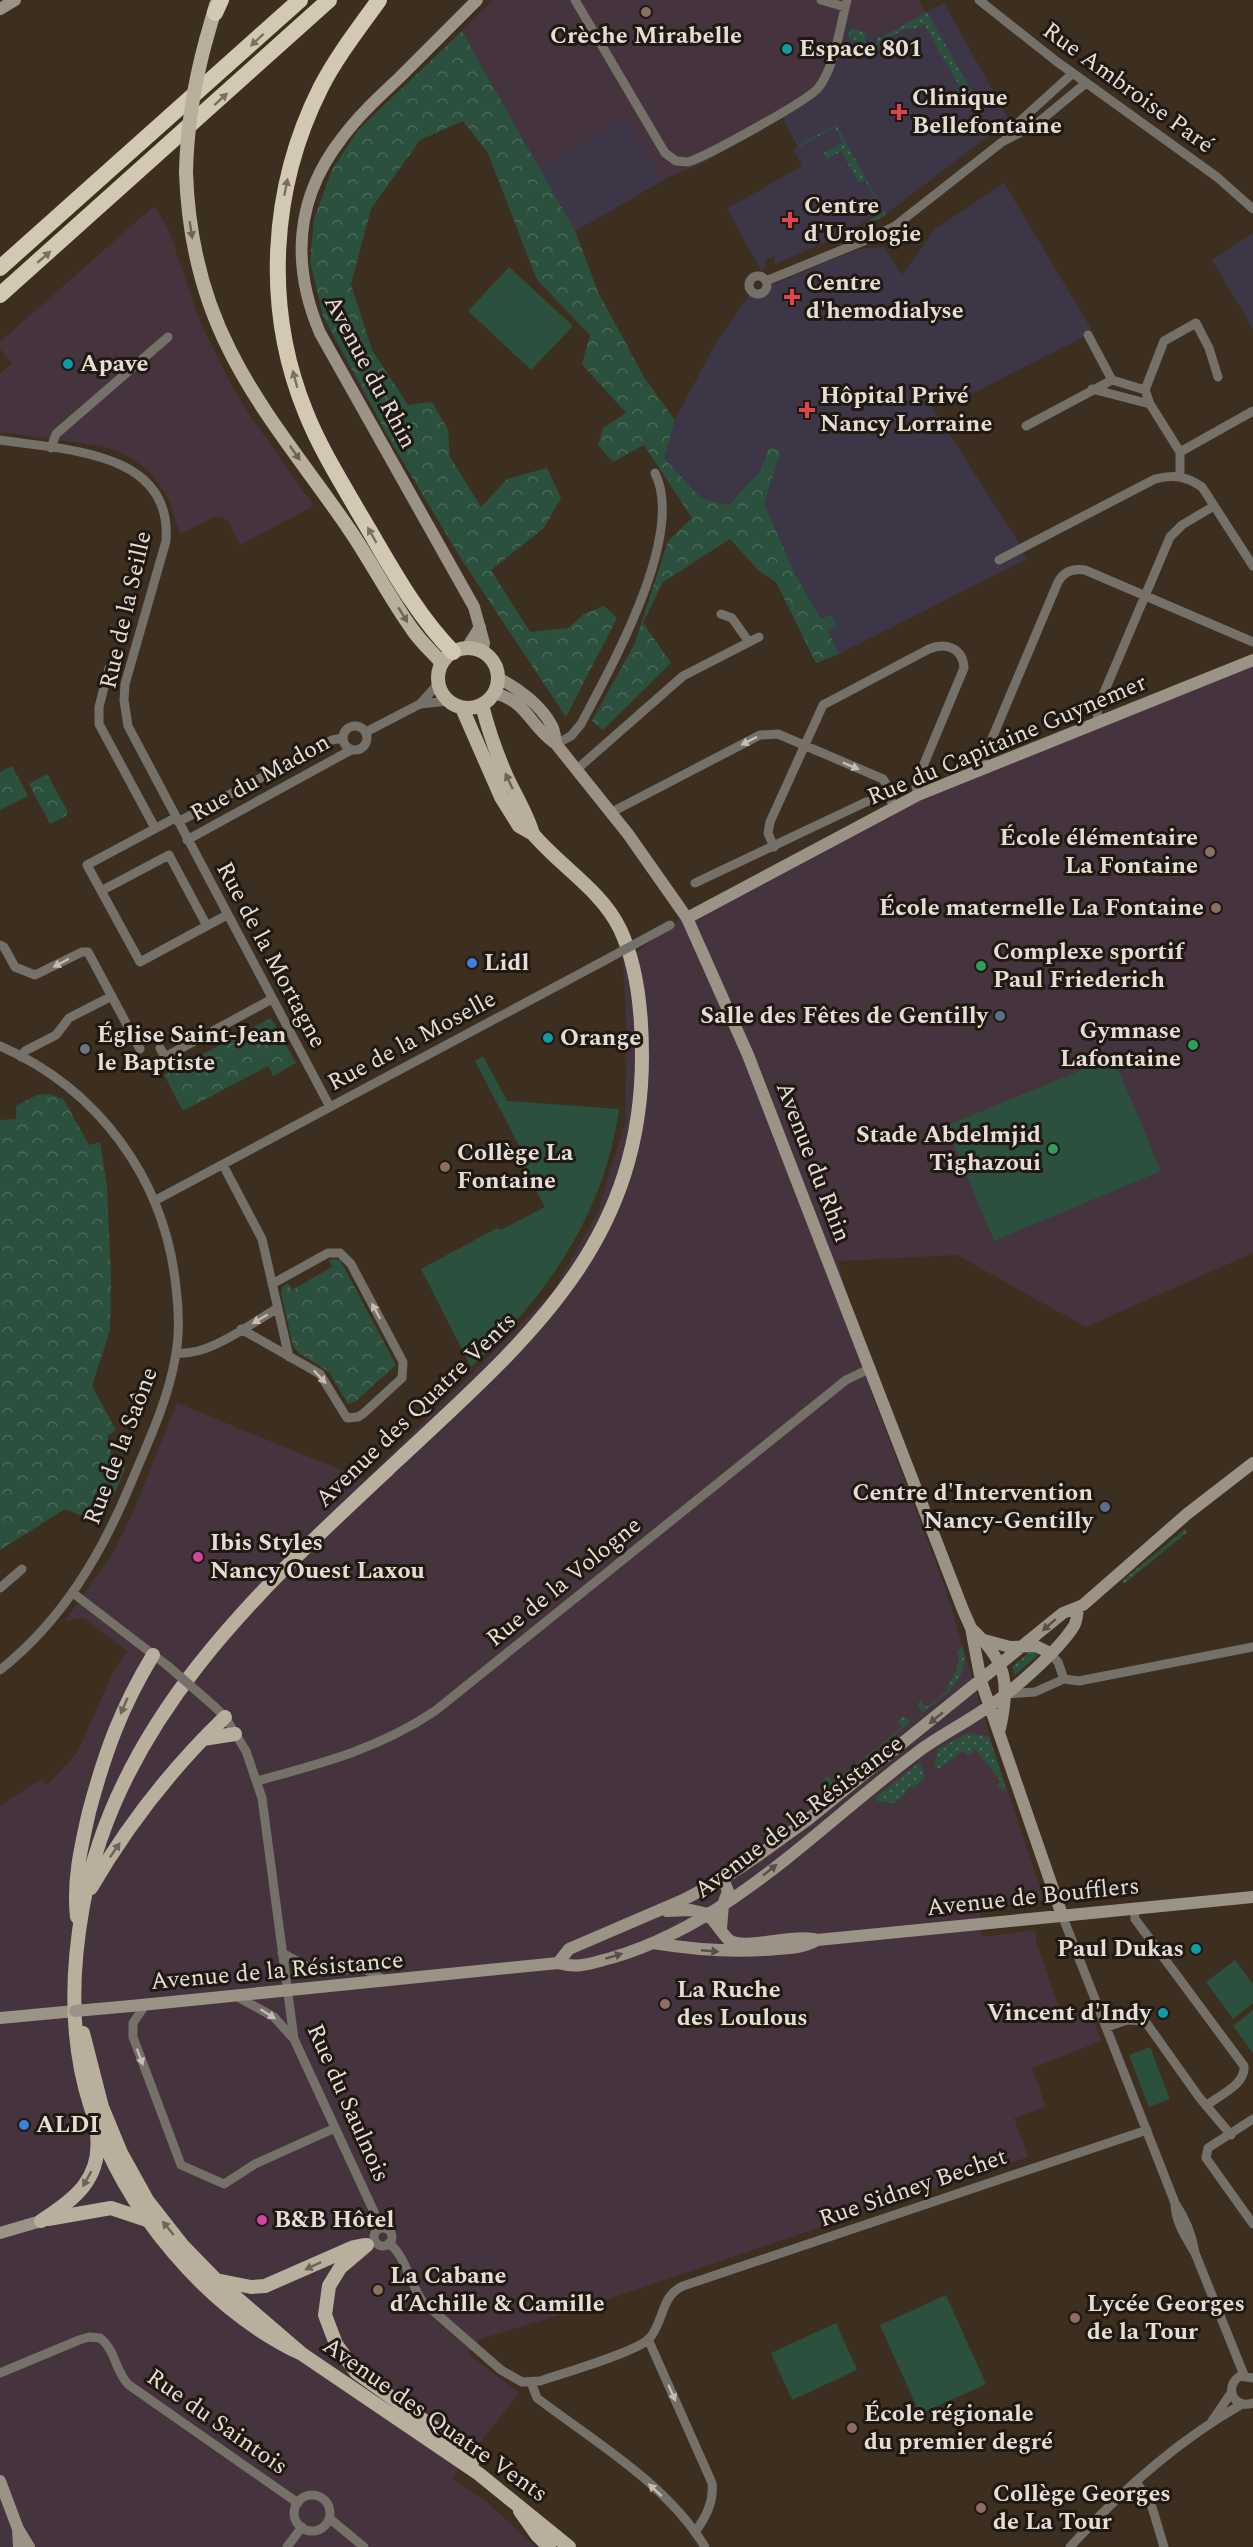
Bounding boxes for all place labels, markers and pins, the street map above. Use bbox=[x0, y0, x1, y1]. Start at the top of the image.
marker: Crèche Mirabelle bbox=[639, 5, 653, 19]
place label: Crèche Mirabelle bbox=[550, 18, 742, 54]
place label: Espace 801 bbox=[799, 31, 922, 67]
marker: Espace 801 bbox=[780, 42, 794, 56]
place label: Clinique Bellefontaine bbox=[912, 80, 1062, 144]
marker: Clinique Bellefontaine bbox=[890, 103, 908, 121]
place label: Centre d'Urologie bbox=[804, 188, 921, 252]
marker: Centre d'Urologie bbox=[781, 211, 799, 229]
place label: Centre d'hemodialyse bbox=[806, 265, 964, 329]
marker: Centre d'hemodialyse bbox=[783, 288, 801, 306]
place label: Apave bbox=[80, 346, 148, 382]
marker: Apave bbox=[61, 357, 75, 371]
place label: Hôpital Privé Nancy Lorraine bbox=[820, 378, 992, 442]
marker: Hôpital Privé Nancy Lorraine bbox=[798, 401, 816, 419]
place label: École élémentaire La Fontaine bbox=[1000, 820, 1198, 884]
marker: École élémentaire La Fontaine bbox=[1203, 845, 1217, 859]
place label: École maternelle La Fontaine bbox=[879, 890, 1204, 926]
marker: École maternelle La Fontaine bbox=[1209, 901, 1223, 915]
place label: Complexe sportif Paul Friederich bbox=[993, 934, 1186, 998]
place label: Lidl bbox=[484, 945, 530, 981]
marker: Lidl bbox=[465, 956, 479, 970]
marker: Complexe sportif Paul Friederich bbox=[974, 959, 988, 973]
place label: Salle des Fêtes de Gentilly bbox=[700, 998, 990, 1034]
marker: Salle des Fêtes de Gentilly bbox=[993, 1009, 1007, 1023]
place label: Gymnase Lafontaine bbox=[1060, 1013, 1181, 1077]
place label: Église Saint-Jean le Baptiste bbox=[97, 1017, 286, 1081]
place label: Orange bbox=[560, 1020, 641, 1056]
marker: Orange bbox=[541, 1031, 555, 1045]
marker: Gymnase Lafontaine bbox=[1186, 1038, 1200, 1052]
marker: Église Saint-Jean le Baptiste bbox=[78, 1042, 92, 1056]
place label: Stade Abdelmjid Tighazoui bbox=[856, 1117, 1041, 1181]
place label: Collège La Fontaine bbox=[457, 1135, 574, 1199]
marker: Stade Abdelmjid Tighazoui bbox=[1046, 1142, 1060, 1156]
marker: Collège La Fontaine bbox=[438, 1160, 452, 1174]
place label: Centre d'Intervention Nancy-Gentilly bbox=[852, 1475, 1095, 1539]
marker: Centre d'Intervention Nancy-Gentilly bbox=[1098, 1500, 1112, 1514]
place label: Ibis Styles Nancy Ouest Laxou bbox=[210, 1525, 425, 1589]
marker: Ibis Styles Nancy Ouest Laxou bbox=[191, 1550, 205, 1564]
place label: Paul Dukas bbox=[1057, 1931, 1184, 1967]
marker: Paul Dukas bbox=[1189, 1942, 1203, 1956]
place label: La Ruche des Loulous bbox=[677, 1972, 808, 2036]
place label: Vincent d'Indy bbox=[987, 1995, 1153, 2031]
marker: La Ruche des Loulous bbox=[658, 1997, 672, 2011]
marker: Vincent d'Indy bbox=[1156, 2006, 1170, 2020]
place label: ALDI bbox=[36, 2107, 99, 2143]
marker: ALDI bbox=[17, 2118, 31, 2132]
place label: B&B Hôtel bbox=[274, 2202, 394, 2238]
marker: B&B Hôtel bbox=[255, 2213, 269, 2227]
place label: La Cabane d’Achille & Camille bbox=[390, 2258, 605, 2322]
marker: La Cabane d’Achille & Camille bbox=[371, 2283, 385, 2297]
place label: Lycée Georges de la Tour bbox=[1087, 2286, 1245, 2350]
marker: Lycée Georges de la Tour bbox=[1068, 2311, 1082, 2325]
place label: École régionale du premier degré bbox=[864, 2396, 1053, 2460]
marker: École régionale du premier degré bbox=[845, 2421, 859, 2435]
place label: Collège Georges de La Tour bbox=[993, 2476, 1171, 2540]
marker: Collège Georges de La Tour bbox=[974, 2501, 988, 2515]

